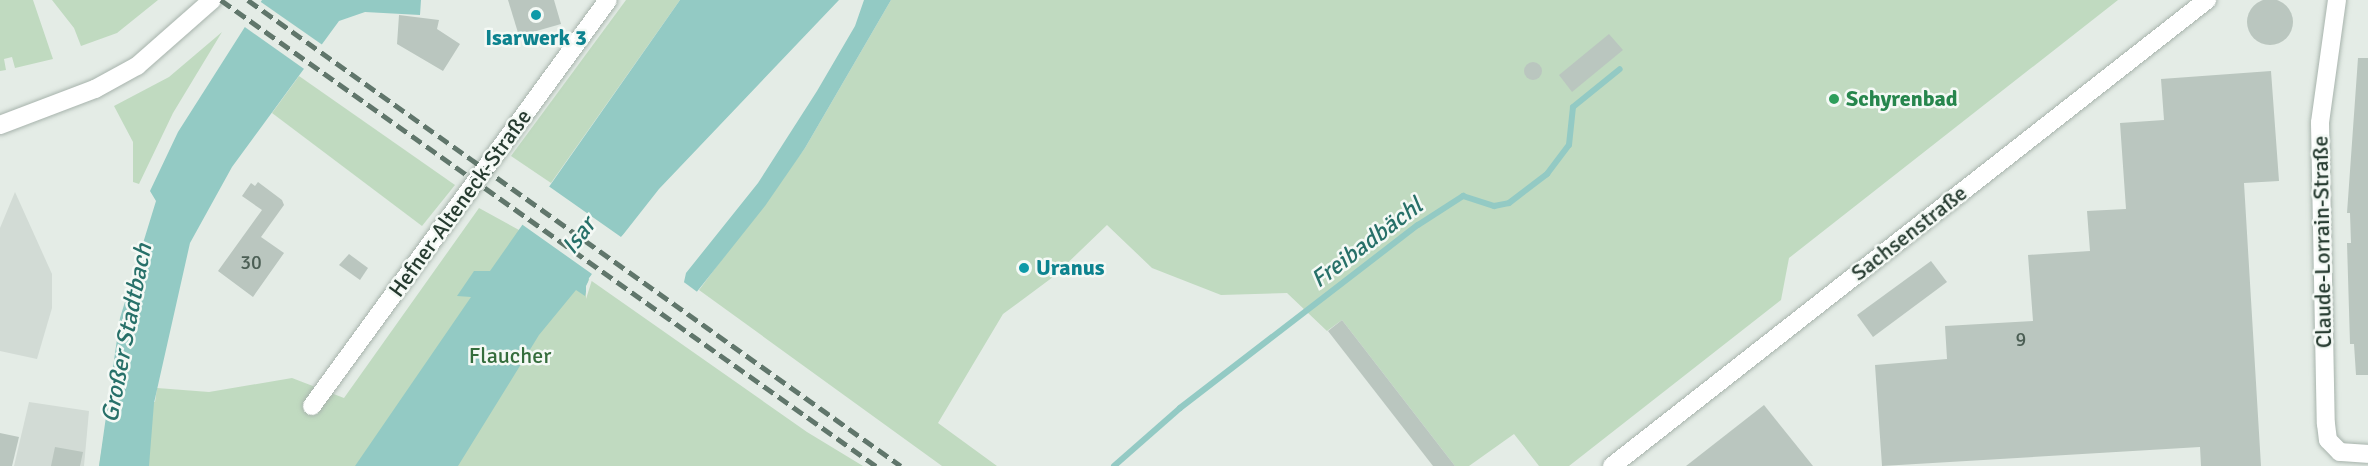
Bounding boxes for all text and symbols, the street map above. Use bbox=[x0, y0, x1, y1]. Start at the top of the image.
marker: Isarwerk 3 bbox=[529, 8, 543, 22]
place label: Isarwerk 3 bbox=[485, 25, 587, 51]
place label: Schyrenbad bbox=[1846, 86, 1958, 112]
marker: Schyrenbad bbox=[1827, 92, 1841, 106]
street label: Hefner-Alteneck-Straße bbox=[383, 104, 537, 302]
street label: Claude-Lorrain-Straße bbox=[2307, 136, 2337, 348]
street label: Sachsenstraße bbox=[1846, 180, 1972, 286]
water label: Freibadbächl bbox=[1305, 192, 1429, 294]
water label: Isar bbox=[556, 212, 602, 260]
water label: Großer Stadtbach bbox=[96, 241, 158, 425]
house number: 30 bbox=[240, 250, 262, 274]
place label: Uranus bbox=[1036, 255, 1104, 281]
marker: Uranus bbox=[1017, 261, 1031, 275]
house number: 9 bbox=[2016, 327, 2026, 351]
park label: Flaucher bbox=[469, 343, 551, 369]

